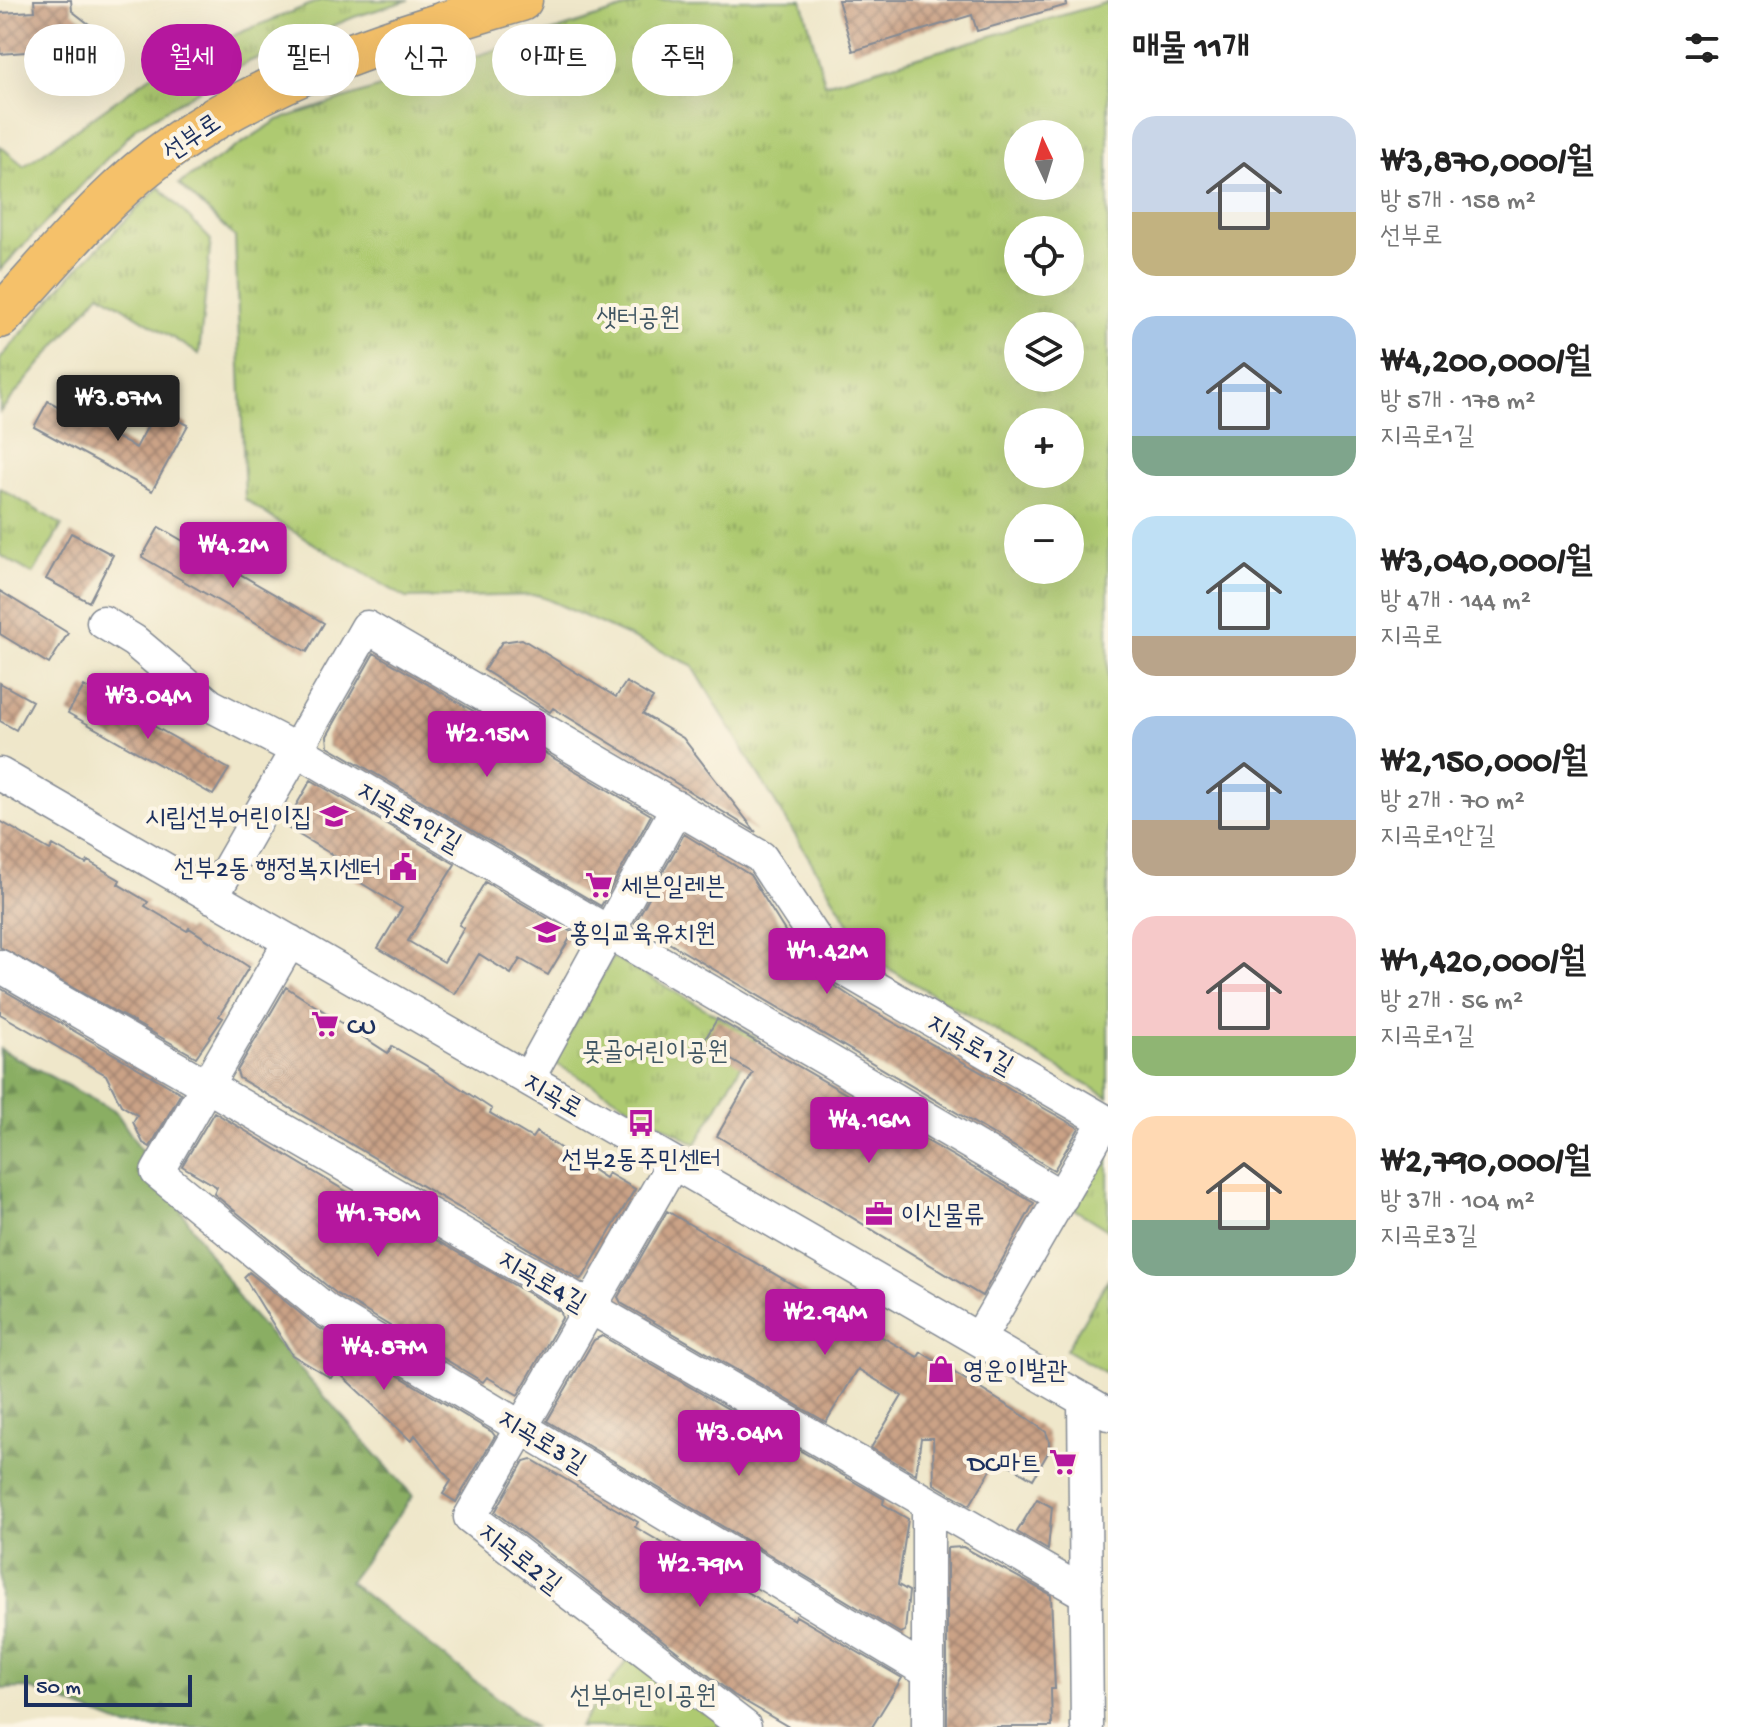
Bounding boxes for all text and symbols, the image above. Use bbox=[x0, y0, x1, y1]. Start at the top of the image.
chip: 매매 bbox=[24, 24, 125, 96]
chip: 월세 bbox=[141, 24, 242, 96]
chip: 필터 bbox=[258, 24, 359, 96]
chip: 신규 bbox=[375, 24, 476, 96]
chip: 아파트 bbox=[492, 24, 616, 96]
chip: 주택 bbox=[632, 24, 733, 96]
icon: filters bbox=[1680, 26, 1724, 70]
text: 매물 11개 bbox=[1132, 31, 1250, 71]
street label: 선부로 bbox=[159, 109, 228, 170]
north arrow bbox=[1004, 120, 1084, 200]
map controls bbox=[1004, 120, 1084, 584]
text: ₩3,870,000/월 bbox=[1380, 144, 1593, 184]
icon: home bbox=[1196, 148, 1292, 244]
text: 방 5개 · 158 m² bbox=[1380, 188, 1535, 219]
button: locate bbox=[1004, 216, 1084, 296]
text: 선부로 bbox=[1380, 223, 1443, 254]
park label: 샛터공원 bbox=[596, 305, 680, 336]
button: layers bbox=[1004, 312, 1084, 392]
text: ₩4,200,000/월 bbox=[1380, 344, 1591, 384]
icon: home bbox=[1196, 348, 1292, 444]
pin: ₩3.87M bbox=[53, 375, 183, 443]
text: ₩3.87M bbox=[75, 385, 161, 416]
text: 방 5개 · 178 m² bbox=[1380, 388, 1535, 419]
button: + bbox=[1004, 408, 1084, 488]
text: 지곡로1길 bbox=[1380, 423, 1474, 454]
button: − bbox=[1004, 504, 1084, 584]
pin: ₩4.2M bbox=[177, 522, 289, 590]
text: ₩4.2M bbox=[198, 532, 268, 563]
text: ₩3,040,000/월 bbox=[1380, 544, 1592, 584]
icon: home bbox=[1196, 548, 1292, 644]
text: 방 4개 · 144 m² bbox=[1380, 588, 1531, 619]
text: 지곡로 bbox=[1380, 623, 1443, 654]
pin: ₩3.04M bbox=[83, 673, 213, 741]
text: ₩3.04M bbox=[105, 683, 191, 714]
pin: ₩2.15M bbox=[422, 711, 552, 779]
text: ₩2.15M bbox=[446, 721, 528, 752]
text: ₩2,150,000/월 bbox=[1380, 744, 1588, 784]
icon: home bbox=[1196, 748, 1292, 844]
street label: 지곡로1안길 bbox=[350, 778, 465, 862]
text: 방 2개 · 70 m² bbox=[1380, 788, 1524, 819]
school or university icon: 시립선부어린이집 bbox=[319, 801, 349, 831]
place label: 시립선부어린이집 bbox=[145, 805, 312, 836]
text: 지곡로1안길 bbox=[1380, 823, 1495, 854]
public building icon: 선부2동 행정복지센터 bbox=[388, 852, 418, 882]
place label: 선부2동 행정복지센터 bbox=[174, 856, 381, 887]
supermarket icon: 세븐일레븐 bbox=[584, 870, 614, 900]
place label: 세븐일레븐 bbox=[621, 874, 726, 905]
school or university icon: 홍익교육유치원 bbox=[532, 917, 562, 947]
place label: 홍익교육유치원 bbox=[569, 920, 715, 952]
pin: ₩1.42M bbox=[762, 928, 892, 996]
text: ₩1.42M bbox=[786, 938, 868, 969]
text: ₩1,420,000/월 bbox=[1380, 944, 1586, 984]
icon: home bbox=[1196, 948, 1292, 1044]
text: 방 2개 · 56 m² bbox=[1380, 988, 1523, 1019]
supermarket icon: CU bbox=[310, 1009, 340, 1039]
street label: 지곡로1길 bbox=[920, 1010, 1017, 1084]
place label: CU bbox=[347, 1013, 376, 1044]
text: 지곡로1길 bbox=[1380, 1023, 1474, 1054]
park label: 못골어린이공원 bbox=[582, 1039, 728, 1070]
street label: 지곡로 bbox=[517, 1069, 587, 1127]
pin: ₩4.16M bbox=[804, 1097, 934, 1165]
text: ₩4.16M bbox=[828, 1107, 910, 1138]
bus stop icon: 선부2동주민센터 bbox=[626, 1108, 656, 1138]
text: ₩2,790,000/월 bbox=[1380, 1144, 1591, 1184]
place label: 선부2동주민센터 bbox=[561, 1147, 721, 1178]
icon: home bbox=[1196, 1148, 1292, 1244]
text: 방 3개 · 104 m² bbox=[1380, 1188, 1534, 1219]
pin: ₩1.78M bbox=[313, 1191, 443, 1259]
office icon: 이신물류 bbox=[864, 1199, 894, 1229]
text: ₩1.78M bbox=[336, 1201, 420, 1232]
place label: 이신물류 bbox=[901, 1203, 985, 1234]
text: 지곡로3길 bbox=[1380, 1223, 1477, 1254]
street label: 지곡로4길 bbox=[491, 1246, 590, 1321]
pin: ₩2.94M bbox=[760, 1289, 890, 1357]
text: ₩2.94M bbox=[783, 1299, 867, 1330]
pin: ₩4.87M bbox=[319, 1324, 449, 1392]
text: ₩4.87M bbox=[341, 1334, 427, 1365]
shop icon: 영운이발관 bbox=[926, 1354, 956, 1384]
place label: 영운이발관 bbox=[963, 1358, 1068, 1389]
street label: 지곡로3길 bbox=[491, 1406, 590, 1482]
pin: ₩3.04M bbox=[674, 1410, 804, 1478]
text: ₩3.04M bbox=[696, 1420, 782, 1451]
supermarket icon: DC마트 bbox=[1048, 1447, 1078, 1477]
place label: DC마트 bbox=[966, 1451, 1041, 1482]
street label: 지곡로2길 bbox=[471, 1519, 566, 1602]
pin: ₩2.79M bbox=[635, 1541, 765, 1609]
text: ₩2.79M bbox=[658, 1551, 742, 1582]
scale bar bbox=[24, 1671, 192, 1707]
text: 50 m bbox=[36, 1676, 81, 1702]
park label: 선부어린이공원 bbox=[570, 1683, 716, 1714]

